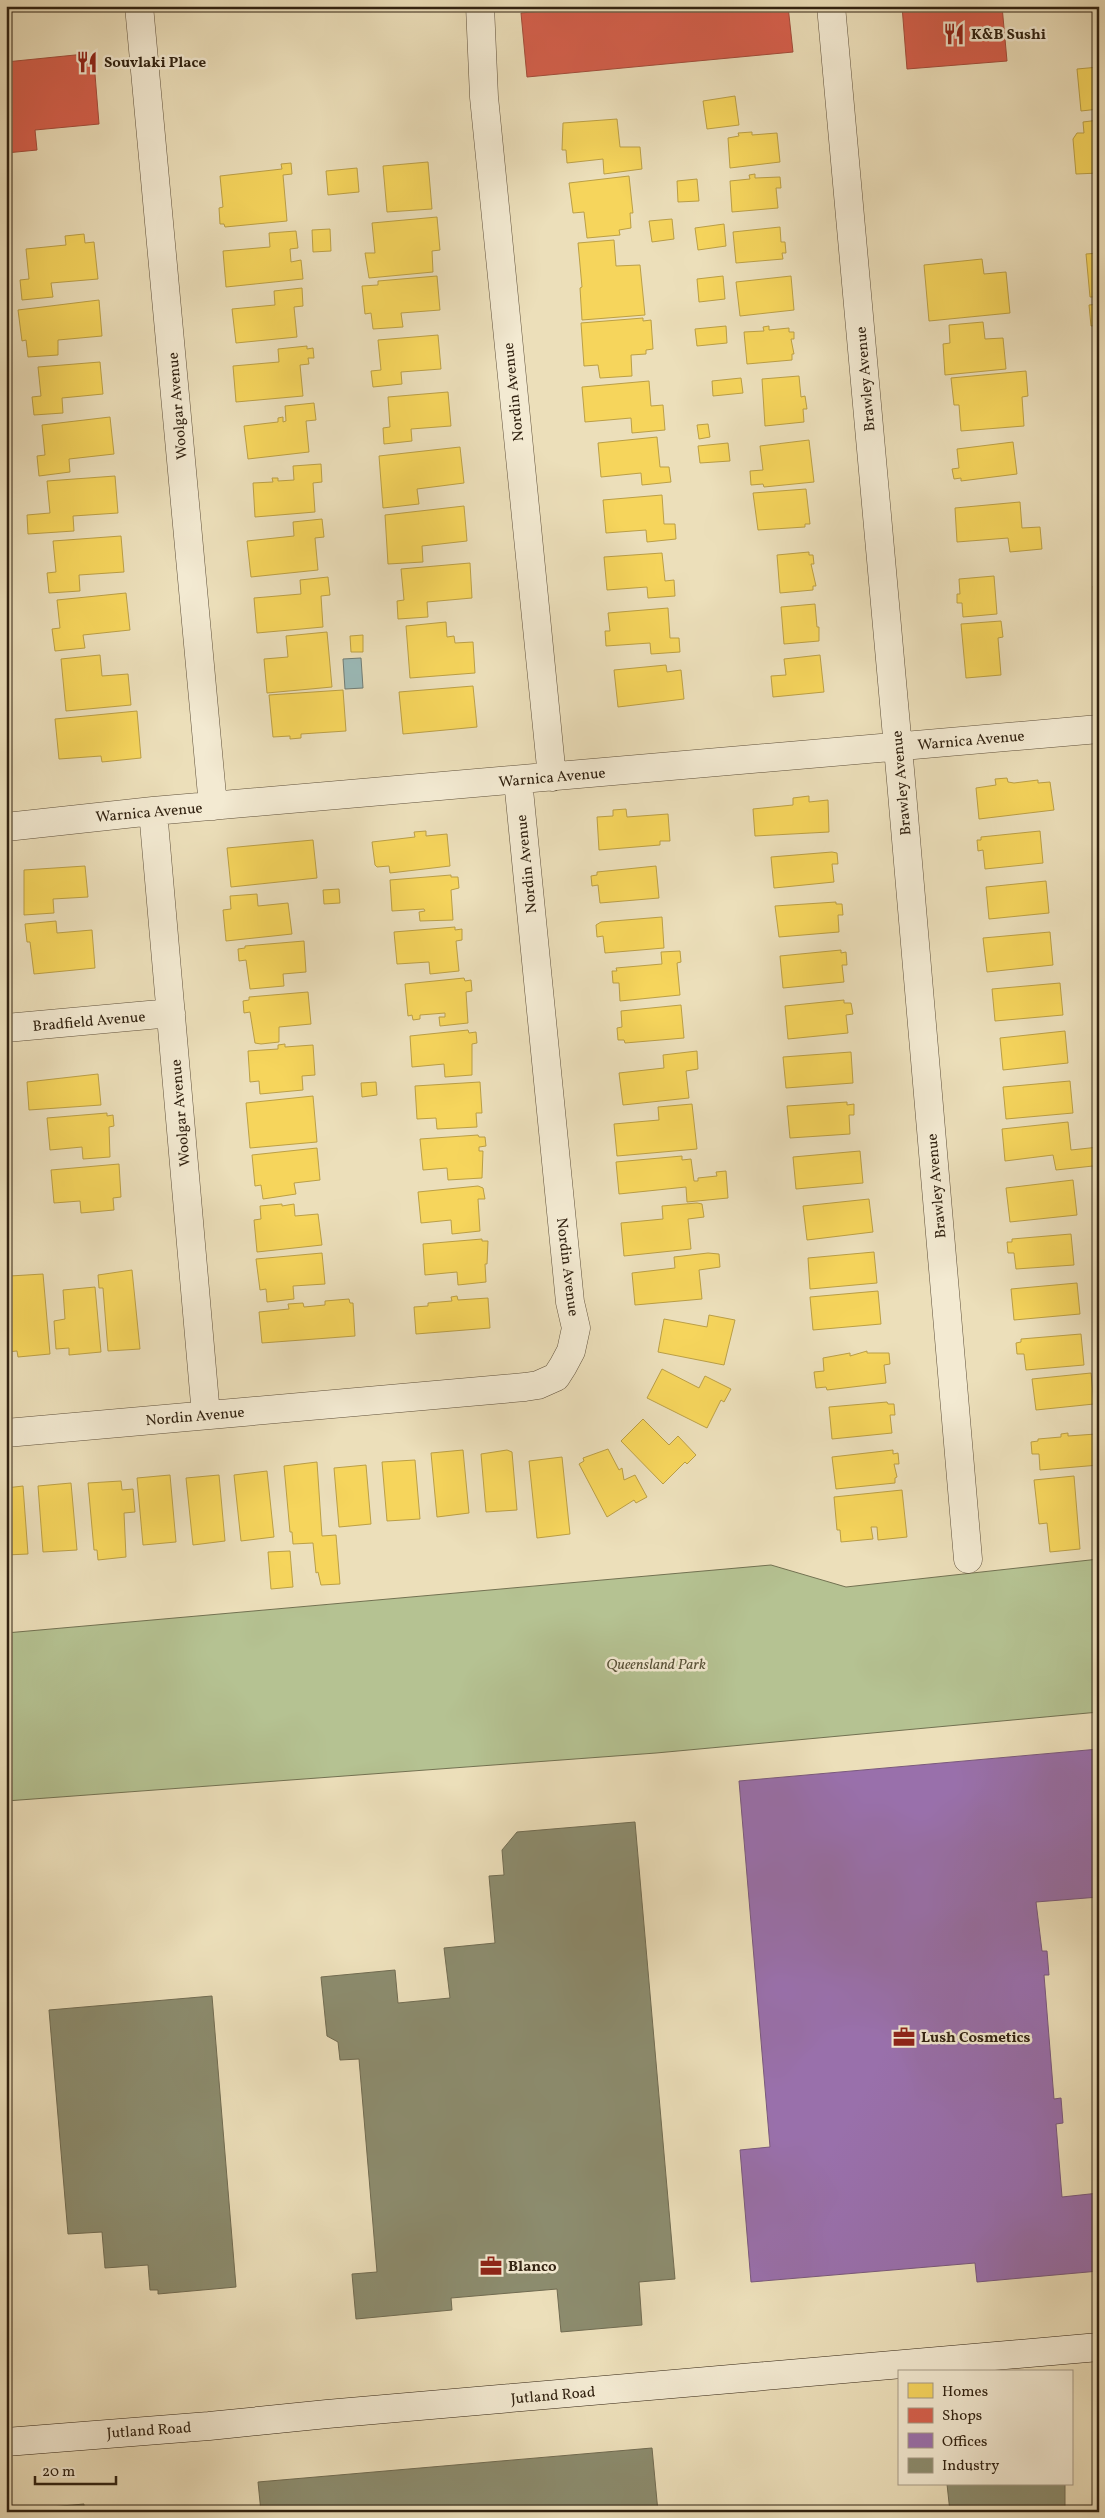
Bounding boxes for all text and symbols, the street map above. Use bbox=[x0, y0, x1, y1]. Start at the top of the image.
restaurant icon: K&B Sushi bbox=[941, 21, 967, 47]
place label: K&B Sushi bbox=[971, 25, 1046, 46]
restaurant icon: Souvlaki Place bbox=[74, 49, 100, 75]
place label: Souvlaki Place bbox=[104, 53, 207, 74]
street label: Brawley Avenue bbox=[851, 325, 882, 432]
street label: Nordin Avenue bbox=[499, 341, 530, 442]
street label: Woolgar Avenue bbox=[163, 351, 194, 460]
street label: Warnica Avenue bbox=[917, 726, 1026, 757]
street label: Brawley Avenue bbox=[887, 729, 918, 836]
street label: Warnica Avenue bbox=[498, 763, 607, 794]
street label: Warnica Avenue bbox=[95, 798, 204, 829]
street label: Nordin Avenue bbox=[512, 813, 543, 914]
street label: Bradfield Avenue bbox=[32, 1007, 146, 1038]
street label: Woolgar Avenue bbox=[166, 1058, 197, 1167]
street label: Brawley Avenue bbox=[922, 1132, 953, 1239]
street label: Nordin Avenue bbox=[550, 1217, 583, 1318]
street label: Nordin Avenue bbox=[145, 1403, 246, 1432]
park label: Queensland Park bbox=[606, 1655, 706, 1676]
office icon: Lush Cosmetics bbox=[891, 2024, 917, 2050]
place label: Lush Cosmetics bbox=[921, 2028, 1031, 2049]
office icon: Blanco bbox=[478, 2253, 504, 2279]
place label: Blanco bbox=[508, 2257, 557, 2278]
legend bbox=[898, 2370, 1072, 2486]
street label: Jutland Road bbox=[510, 2382, 596, 2411]
text: Homes bbox=[942, 2382, 988, 2403]
text: Shops bbox=[942, 2406, 982, 2427]
street label: Jutland Road bbox=[106, 2418, 192, 2445]
text: Offices bbox=[942, 2432, 987, 2453]
scale bar bbox=[35, 2453, 116, 2485]
text: Industry bbox=[942, 2456, 999, 2477]
text: 20 m bbox=[42, 2462, 75, 2483]

